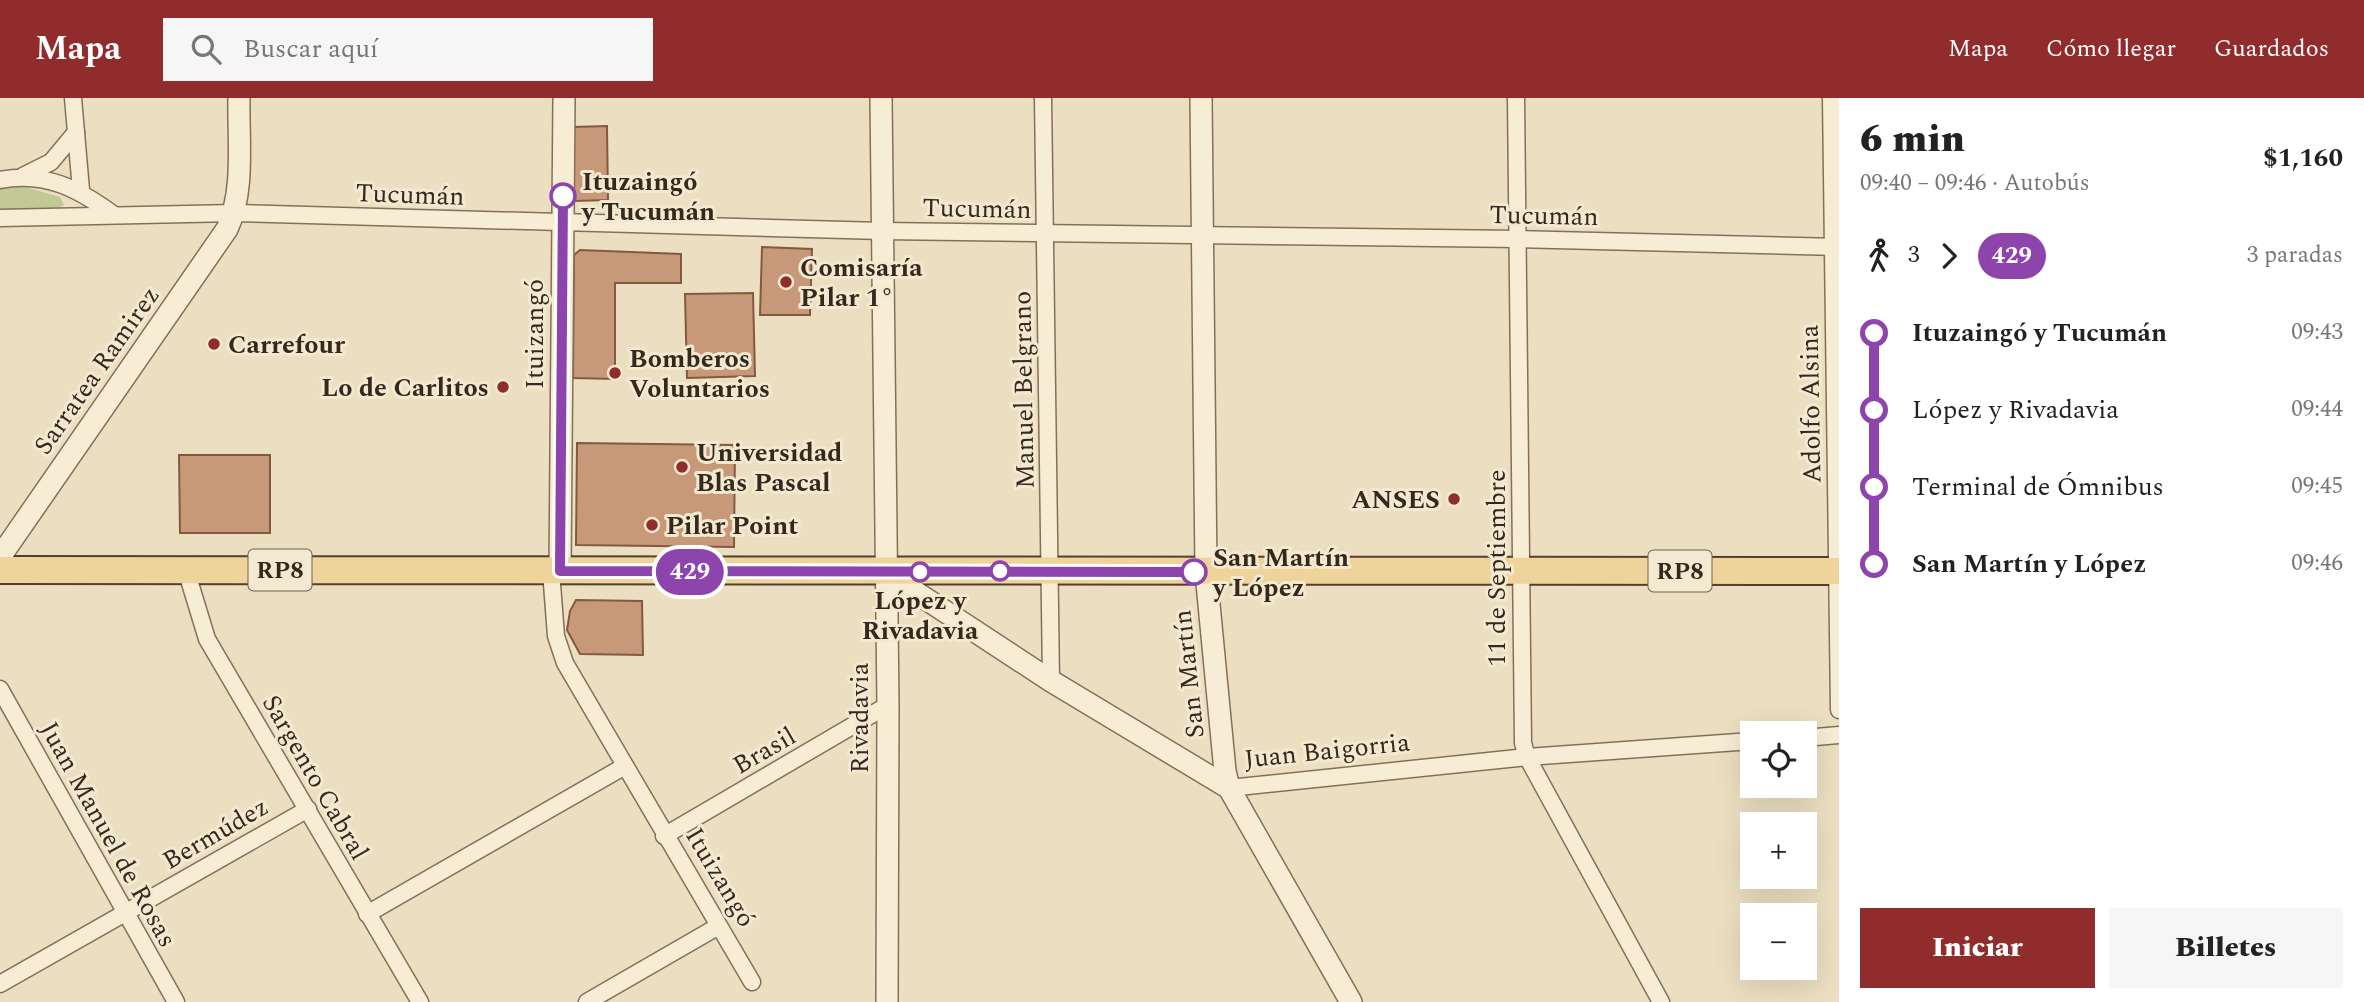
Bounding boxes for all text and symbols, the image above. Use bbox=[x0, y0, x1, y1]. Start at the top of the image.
search box bbox=[163, 18, 653, 81]
text: Mapa bbox=[35, 24, 121, 74]
text: Buscar aquí bbox=[243, 29, 378, 69]
icon: search bbox=[187, 30, 225, 68]
text: Mapa bbox=[1948, 31, 2008, 67]
text: Cómo llegar bbox=[2046, 31, 2176, 67]
text: Guardados bbox=[2214, 31, 2329, 67]
text: 6 min bbox=[1860, 111, 1965, 169]
text: $1,160 bbox=[2263, 138, 2343, 178]
place label: Ituzaingó y Tucumán bbox=[581, 162, 715, 232]
text: 09:40 – 09:46 · Autobús bbox=[1860, 166, 2090, 201]
street label: Tucumán bbox=[355, 173, 465, 217]
marker: Ituzaingó y Tucumán bbox=[550, 183, 576, 209]
street label: Tucumán bbox=[922, 188, 1032, 230]
street label: Tucumán bbox=[1489, 195, 1599, 237]
icon: walk bbox=[1860, 237, 1898, 275]
icon: forward bbox=[1930, 237, 1968, 275]
text: 3 bbox=[1908, 238, 1920, 273]
text: 429 bbox=[1992, 238, 2032, 274]
text: 3 paradas bbox=[2247, 238, 2343, 273]
place label: Comisaría Pilar 1° bbox=[800, 248, 923, 318]
marker: Comisaría Pilar 1° bbox=[778, 274, 794, 290]
street label: Sarratea Ramirez bbox=[24, 278, 170, 463]
street label: Ituizangó bbox=[515, 279, 555, 389]
street label: Manuel Belgrano bbox=[1002, 291, 1046, 489]
text: Ituzaingó y Tucumán bbox=[1912, 313, 2167, 353]
text: 09:43 bbox=[2291, 315, 2343, 350]
street label: Adolfo Alsina bbox=[1790, 324, 1832, 484]
place label: Carrefour bbox=[228, 325, 346, 365]
marker: Carrefour bbox=[206, 336, 222, 352]
place label: Bomberos Voluntarios bbox=[629, 339, 770, 409]
marker: Bomberos Voluntarios bbox=[607, 365, 623, 381]
place label: Lo de Carlitos bbox=[321, 368, 489, 408]
marker: Lo de Carlitos bbox=[495, 379, 511, 395]
text: López y Rivadavia bbox=[1912, 390, 2119, 430]
text: 09:44 bbox=[2291, 392, 2343, 427]
place label: Universidad Blas Pascal bbox=[696, 433, 842, 503]
marker: Universidad Blas Pascal bbox=[674, 459, 690, 475]
text: Terminal de Ómnibus bbox=[1912, 467, 2164, 507]
street label: 11 de Septiembre bbox=[1477, 469, 1517, 667]
text: 09:45 bbox=[2291, 469, 2343, 504]
place label: ANSES bbox=[1351, 480, 1440, 520]
marker: ANSES bbox=[1446, 491, 1462, 507]
place label: Pilar Point bbox=[666, 506, 798, 546]
marker: Pilar Point bbox=[644, 517, 660, 533]
place label: San Martín y López bbox=[1212, 538, 1349, 608]
text: San Martín y López bbox=[1912, 544, 2146, 584]
text: 09:46 bbox=[2291, 546, 2343, 581]
line badge: 429 bbox=[650, 549, 730, 595]
road number: RP8 bbox=[248, 550, 312, 590]
road number: RP8 bbox=[1648, 550, 1712, 592]
text: 429 bbox=[670, 554, 710, 590]
marker: San Martín y López bbox=[1181, 559, 1207, 585]
unlabelled marker bbox=[990, 561, 1010, 581]
marker: López y Rivadavia bbox=[910, 562, 930, 582]
place label: López y Rivadavia bbox=[862, 581, 979, 651]
street label: San Martín bbox=[1162, 608, 1216, 740]
street label: Rivadavia bbox=[840, 662, 880, 774]
street label: Sargento Cabral bbox=[251, 687, 379, 868]
street label: Juan Manuel de Rosas bbox=[29, 714, 187, 955]
street label: Brasil bbox=[725, 717, 804, 785]
map controls bbox=[1740, 721, 1817, 980]
button: locate bbox=[1740, 721, 1817, 798]
street label: Juan Baigorria bbox=[1242, 722, 1412, 780]
street label: Bermúdez bbox=[155, 787, 276, 880]
button: + bbox=[1740, 812, 1817, 889]
street label: Ituizangó bbox=[675, 820, 766, 935]
button: − bbox=[1740, 903, 1817, 980]
button: Iniciar bbox=[1860, 908, 2095, 988]
button: Billetes bbox=[2109, 908, 2343, 988]

